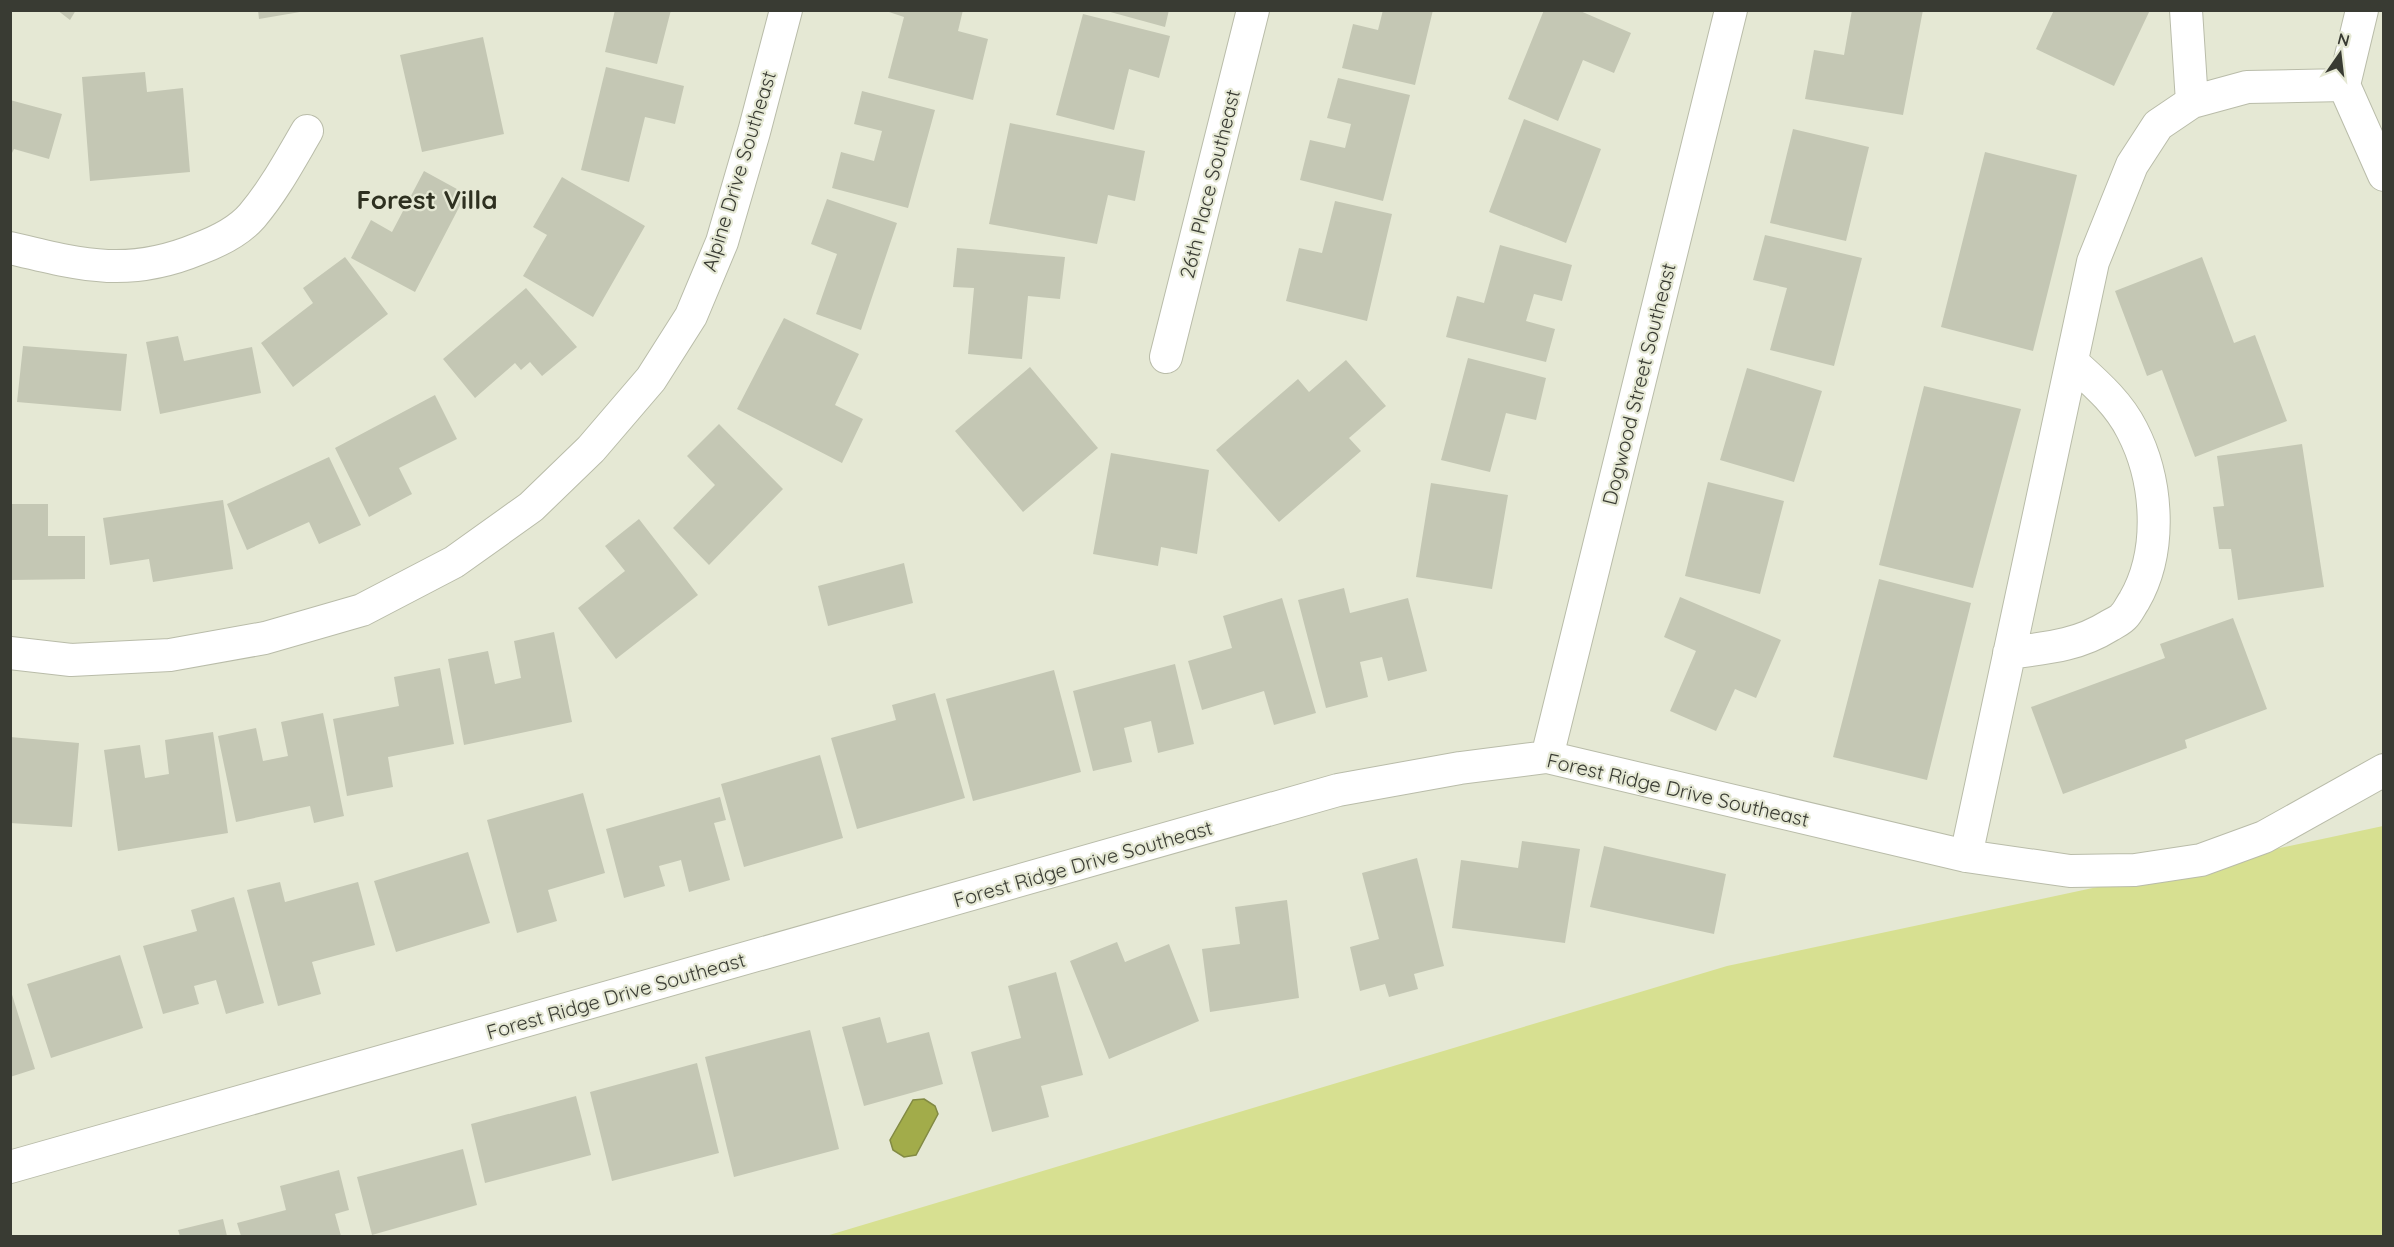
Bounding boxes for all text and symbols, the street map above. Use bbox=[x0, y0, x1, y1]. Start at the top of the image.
north arrow bbox=[2310, 24, 2370, 84]
text: N bbox=[2336, 28, 2352, 51]
street label: Alpine Drive Southeast bbox=[696, 67, 781, 274]
street label: 26th Place Southeast bbox=[1174, 87, 1245, 281]
district label: Forest Villa bbox=[356, 183, 498, 216]
street label: Dogwood Street Southeast bbox=[1596, 260, 1681, 507]
street label: Forest Ridge Drive Southeast bbox=[1545, 747, 1812, 832]
street label: Forest Ridge Drive Southeast bbox=[951, 815, 1215, 912]
street label: Forest Ridge Drive Southeast bbox=[484, 947, 748, 1044]

